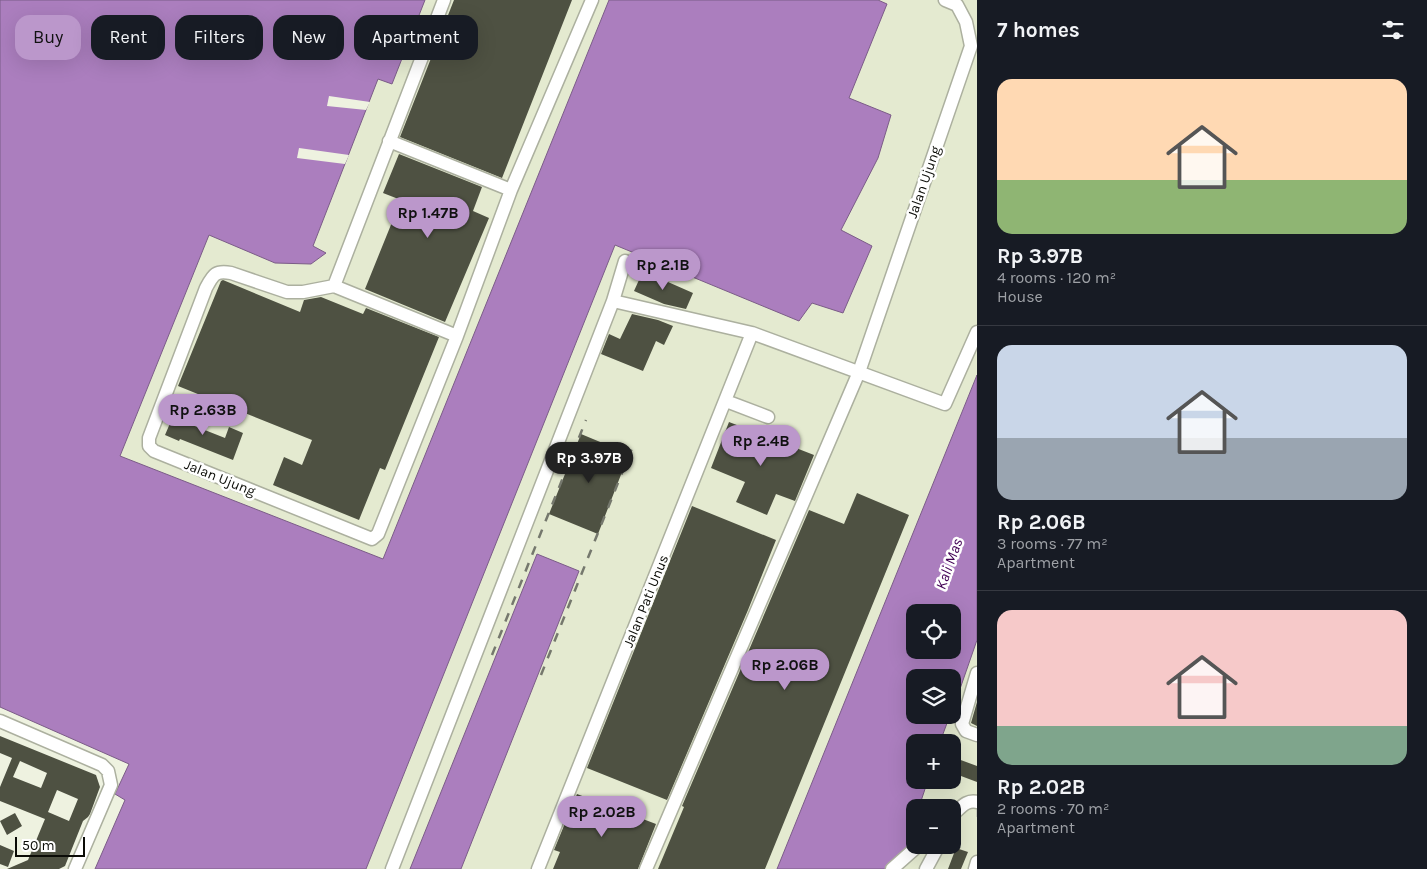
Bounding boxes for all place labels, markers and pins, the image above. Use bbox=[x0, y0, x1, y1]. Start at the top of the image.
pin: Rp 1.47B bbox=[376, 196, 480, 239]
pin: Rp 2.1B bbox=[617, 248, 709, 291]
pin: Rp 2.63B bbox=[151, 394, 255, 436]
pin: Rp 2.4B bbox=[715, 424, 807, 467]
pin: Rp 3.97B bbox=[537, 442, 641, 484]
pin: Rp 2.06B bbox=[733, 648, 837, 691]
pin: Rp 2.02B bbox=[550, 796, 654, 838]

